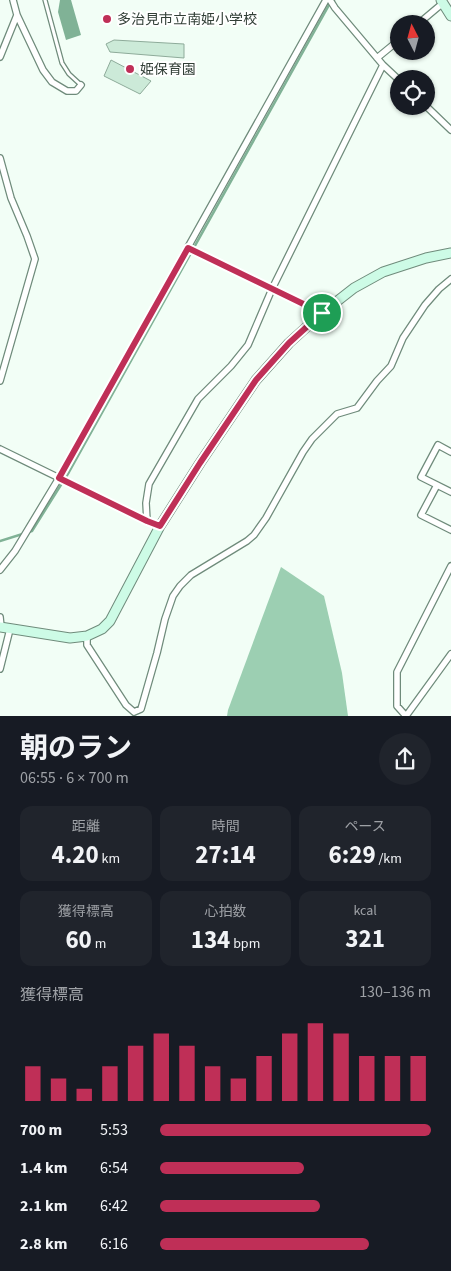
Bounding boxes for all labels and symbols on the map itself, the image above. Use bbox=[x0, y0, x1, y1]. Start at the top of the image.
place label: 多治見市立南姫小学校 bbox=[117, 10, 257, 30]
marker: 多治見市立南姫小学校 bbox=[101, 13, 113, 25]
north arrow bbox=[390, 15, 435, 60]
place label: 姫保育園 bbox=[140, 60, 196, 80]
marker: 姫保育園 bbox=[124, 63, 136, 75]
pin bbox=[301, 292, 343, 334]

